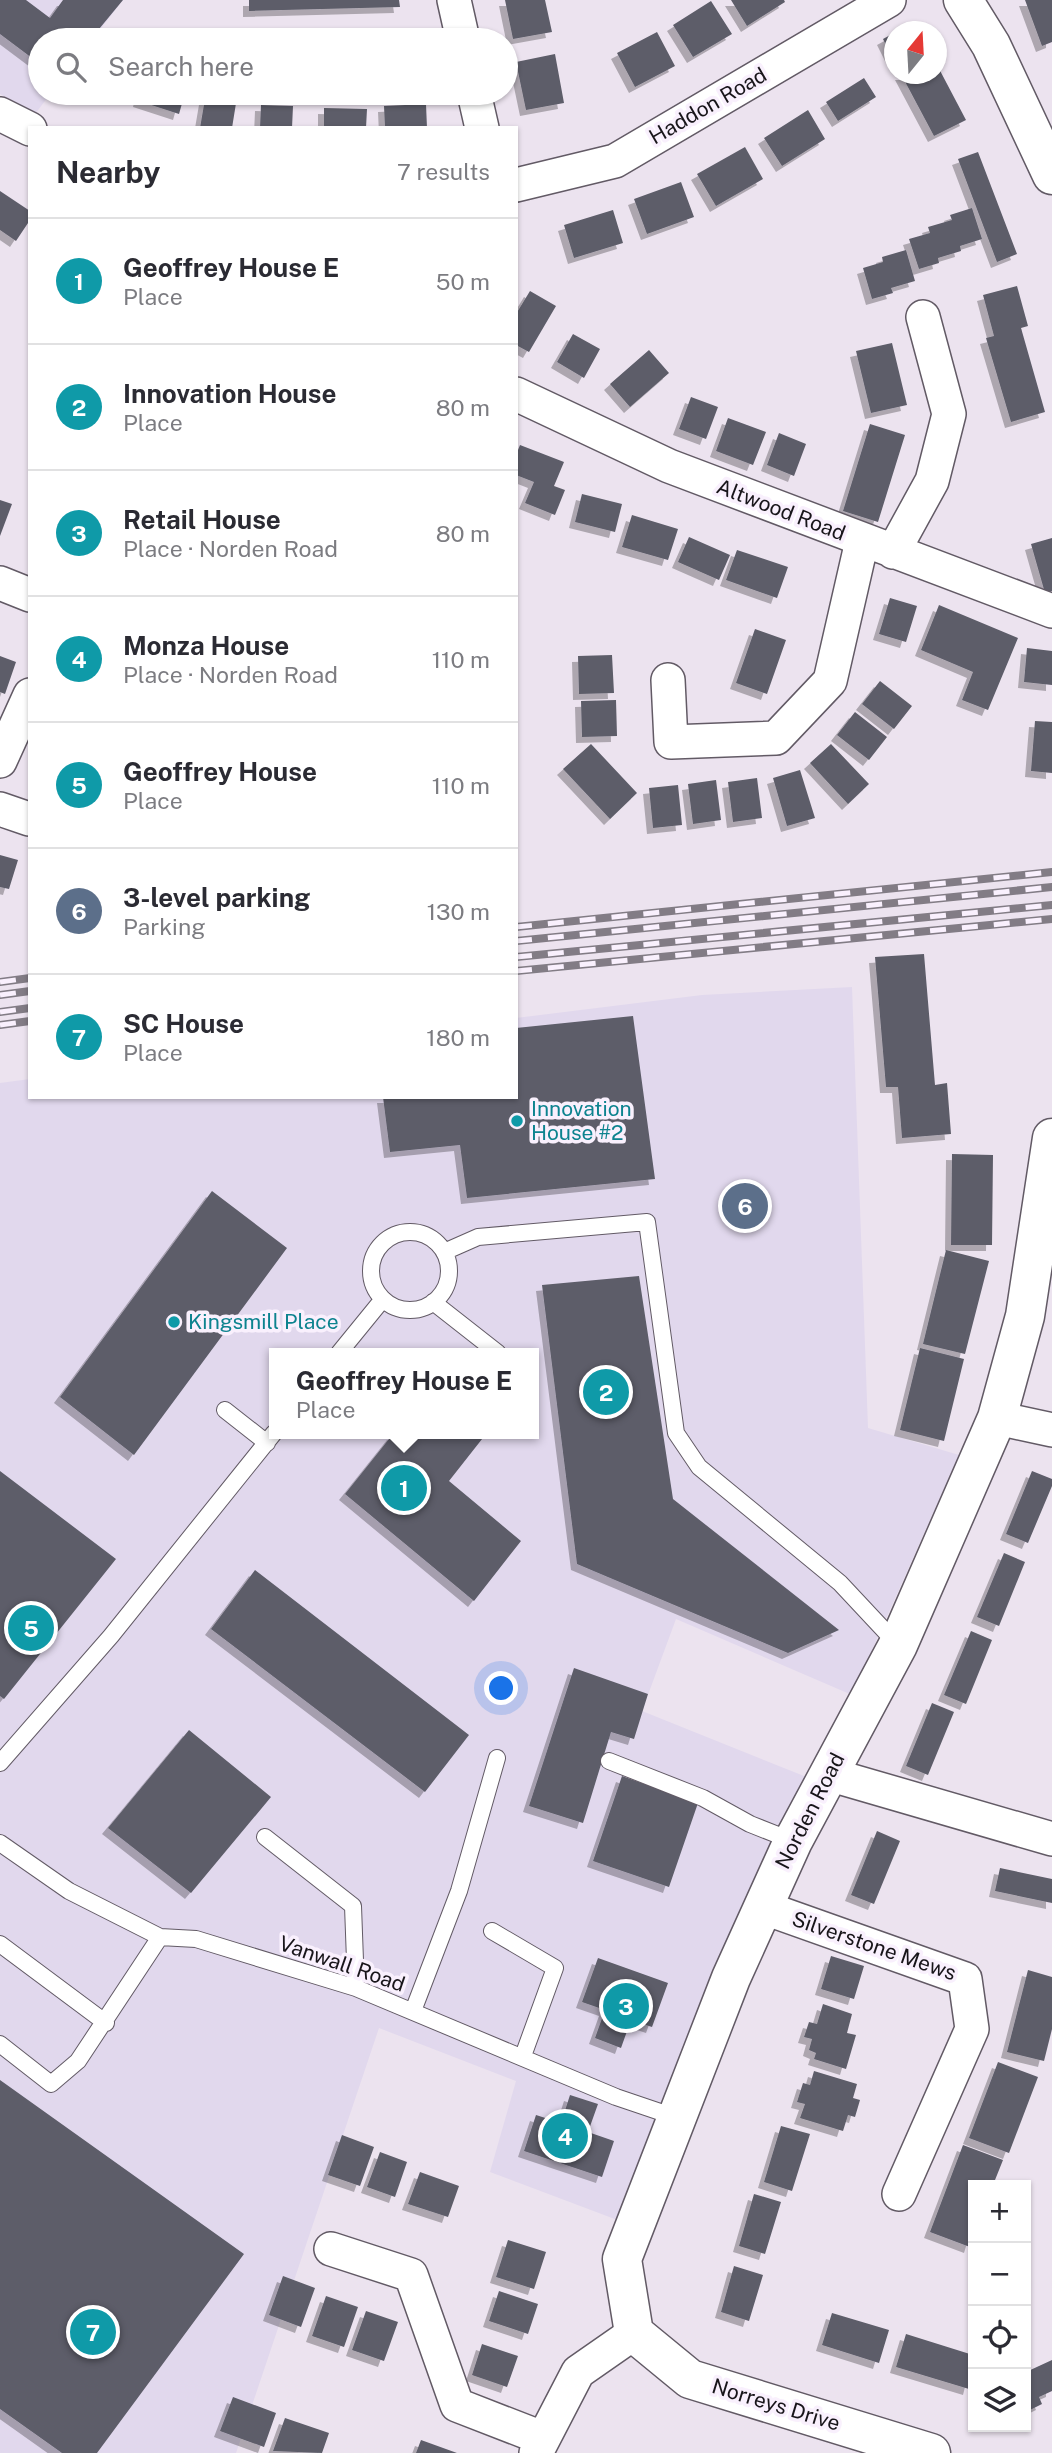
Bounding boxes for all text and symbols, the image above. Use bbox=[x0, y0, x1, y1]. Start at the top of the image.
north arrow bbox=[884, 21, 947, 84]
search box bbox=[28, 28, 518, 105]
icon: search bbox=[52, 48, 90, 86]
text: Search here bbox=[108, 51, 254, 82]
street label: Haddon Road bbox=[645, 62, 771, 149]
text: Nearby bbox=[56, 154, 160, 190]
text: 7 results bbox=[397, 158, 490, 185]
text: Geoffrey House E bbox=[123, 252, 339, 283]
text: 1 bbox=[74, 268, 84, 295]
text: 50 m bbox=[436, 268, 490, 295]
text: Place bbox=[123, 283, 183, 310]
text: Innovation House bbox=[123, 378, 336, 409]
text: 2 bbox=[72, 394, 86, 421]
text: 80 m bbox=[436, 394, 490, 421]
text: Place bbox=[123, 409, 183, 436]
street label: Altwood Road bbox=[713, 474, 849, 546]
text: Retail House bbox=[123, 504, 281, 535]
text: 3 bbox=[71, 520, 87, 547]
text: 80 m bbox=[436, 520, 490, 547]
text: Place · Norden Road bbox=[123, 535, 338, 562]
text: Monza House bbox=[123, 630, 289, 661]
text: 4 bbox=[71, 646, 87, 673]
text: 110 m bbox=[432, 646, 490, 673]
text: Place · Norden Road bbox=[123, 661, 338, 688]
text: Geoffrey House bbox=[123, 756, 317, 787]
text: 5 bbox=[71, 772, 87, 799]
text: 110 m bbox=[432, 772, 490, 799]
text: Place bbox=[123, 787, 183, 814]
text: 3-level parking bbox=[123, 882, 310, 913]
text: 6 bbox=[71, 898, 87, 925]
text: 130 m bbox=[427, 898, 490, 925]
text: Parking bbox=[123, 913, 205, 940]
text: SC House bbox=[123, 1008, 244, 1039]
text: 7 bbox=[72, 1024, 86, 1051]
text: 180 m bbox=[426, 1024, 490, 1051]
text: Place bbox=[123, 1039, 183, 1066]
place label: Innovation House #2 bbox=[531, 1096, 632, 1145]
marker: Innovation House #2 bbox=[509, 1113, 525, 1129]
pin: 6 bbox=[722, 1180, 768, 1232]
place label: Kingsmill Place bbox=[188, 1309, 339, 1334]
marker: Kingsmill Place bbox=[166, 1314, 182, 1330]
popup bbox=[269, 1348, 539, 1439]
text: Geoffrey House E bbox=[296, 1365, 512, 1396]
pin: 2 bbox=[583, 1366, 629, 1418]
text: Place bbox=[296, 1396, 356, 1423]
pin: 1 bbox=[381, 1462, 427, 1514]
pin: 5 bbox=[8, 1602, 54, 1654]
your location bbox=[484, 1671, 518, 1705]
street label: Norden Road bbox=[770, 1749, 850, 1873]
street label: Silverstone Mews bbox=[789, 1906, 959, 1985]
street label: Vanwall Road bbox=[276, 1930, 408, 1997]
pin: 3 bbox=[603, 1980, 649, 2032]
pin: 4 bbox=[542, 2110, 588, 2162]
map controls bbox=[968, 2180, 1031, 2432]
button: + bbox=[968, 2180, 1031, 2243]
button: − bbox=[968, 2243, 1031, 2306]
pin: 7 bbox=[70, 2306, 116, 2358]
button: locate bbox=[968, 2306, 1031, 2369]
button: layers bbox=[968, 2369, 1031, 2432]
street label: Norreys Drive bbox=[709, 2373, 843, 2436]

